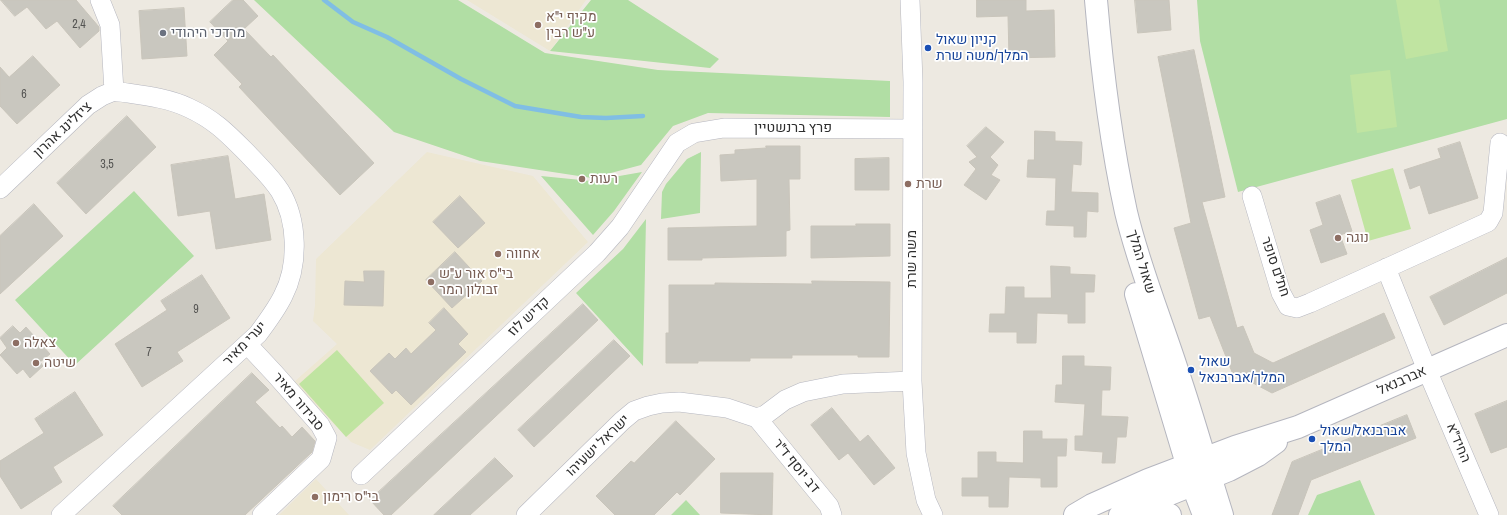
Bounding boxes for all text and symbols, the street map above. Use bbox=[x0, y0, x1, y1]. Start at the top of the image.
place label: מקיף י"א ע"ש רבין bbox=[546, 9, 597, 42]
house number: 2,4 bbox=[72, 18, 86, 32]
marker: מקיף י"א ע"ש רבין bbox=[533, 20, 543, 30]
place label: מרדכי היהודי bbox=[171, 25, 245, 41]
marker: מרדכי היהודי bbox=[158, 28, 168, 38]
place label: קניון שאול המלך/משה שרת bbox=[936, 32, 1029, 64]
marker: קניון שאול המלך/משה שרת bbox=[923, 43, 933, 53]
house number: 6 bbox=[21, 88, 27, 102]
street label: ציזלינג אהרון bbox=[30, 99, 96, 161]
street label: פרץ ברנשטיין bbox=[754, 120, 832, 136]
house number: 3,5 bbox=[100, 158, 114, 172]
place label: רעות bbox=[590, 171, 618, 187]
marker: רעות bbox=[577, 174, 587, 184]
place label: שרת bbox=[916, 176, 943, 192]
marker: שרת bbox=[903, 179, 913, 189]
street label: שאול המלך bbox=[1123, 228, 1159, 296]
street label: משה שרת bbox=[904, 230, 920, 288]
place label: נוגה bbox=[1346, 230, 1369, 246]
marker: נוגה bbox=[1333, 233, 1343, 243]
street label: חת"ם סופר bbox=[1257, 235, 1293, 299]
place label: אחווה bbox=[506, 246, 540, 262]
marker: אחווה bbox=[493, 249, 503, 259]
place label: בי"ס אור ע"ש זבולון המר bbox=[439, 266, 513, 298]
marker: בי"ס אור ע"ש זבולון המר bbox=[426, 277, 436, 287]
street label: קדיש לוז bbox=[505, 294, 553, 340]
house number: 9 bbox=[193, 303, 199, 317]
street label: יערי מאיר bbox=[220, 318, 270, 370]
place label: צאלה bbox=[24, 335, 56, 351]
marker: צאלה bbox=[11, 338, 21, 348]
house number: 7 bbox=[146, 346, 152, 360]
place label: שאול המלך/אברבנאל bbox=[1199, 354, 1285, 386]
place label: שיטה bbox=[44, 355, 76, 371]
marker: שיטה bbox=[31, 358, 41, 368]
street label: אברבנאל bbox=[1375, 363, 1429, 399]
marker: שאול המלך/אברבנאל bbox=[1186, 365, 1196, 375]
street label: סבידור מאיר bbox=[269, 369, 327, 435]
street label: ישראל ישעיהו bbox=[563, 412, 633, 480]
street label: החיד"א bbox=[1442, 421, 1474, 465]
place label: אברבנאל/שאול המלך bbox=[1320, 423, 1406, 456]
marker: אברבנאל/שאול המלך bbox=[1307, 434, 1317, 444]
street label: דב יוסף ד"ר bbox=[769, 436, 823, 496]
place label: בי"ס רימון bbox=[323, 489, 379, 505]
marker: בי"ס רימון bbox=[310, 492, 320, 502]

